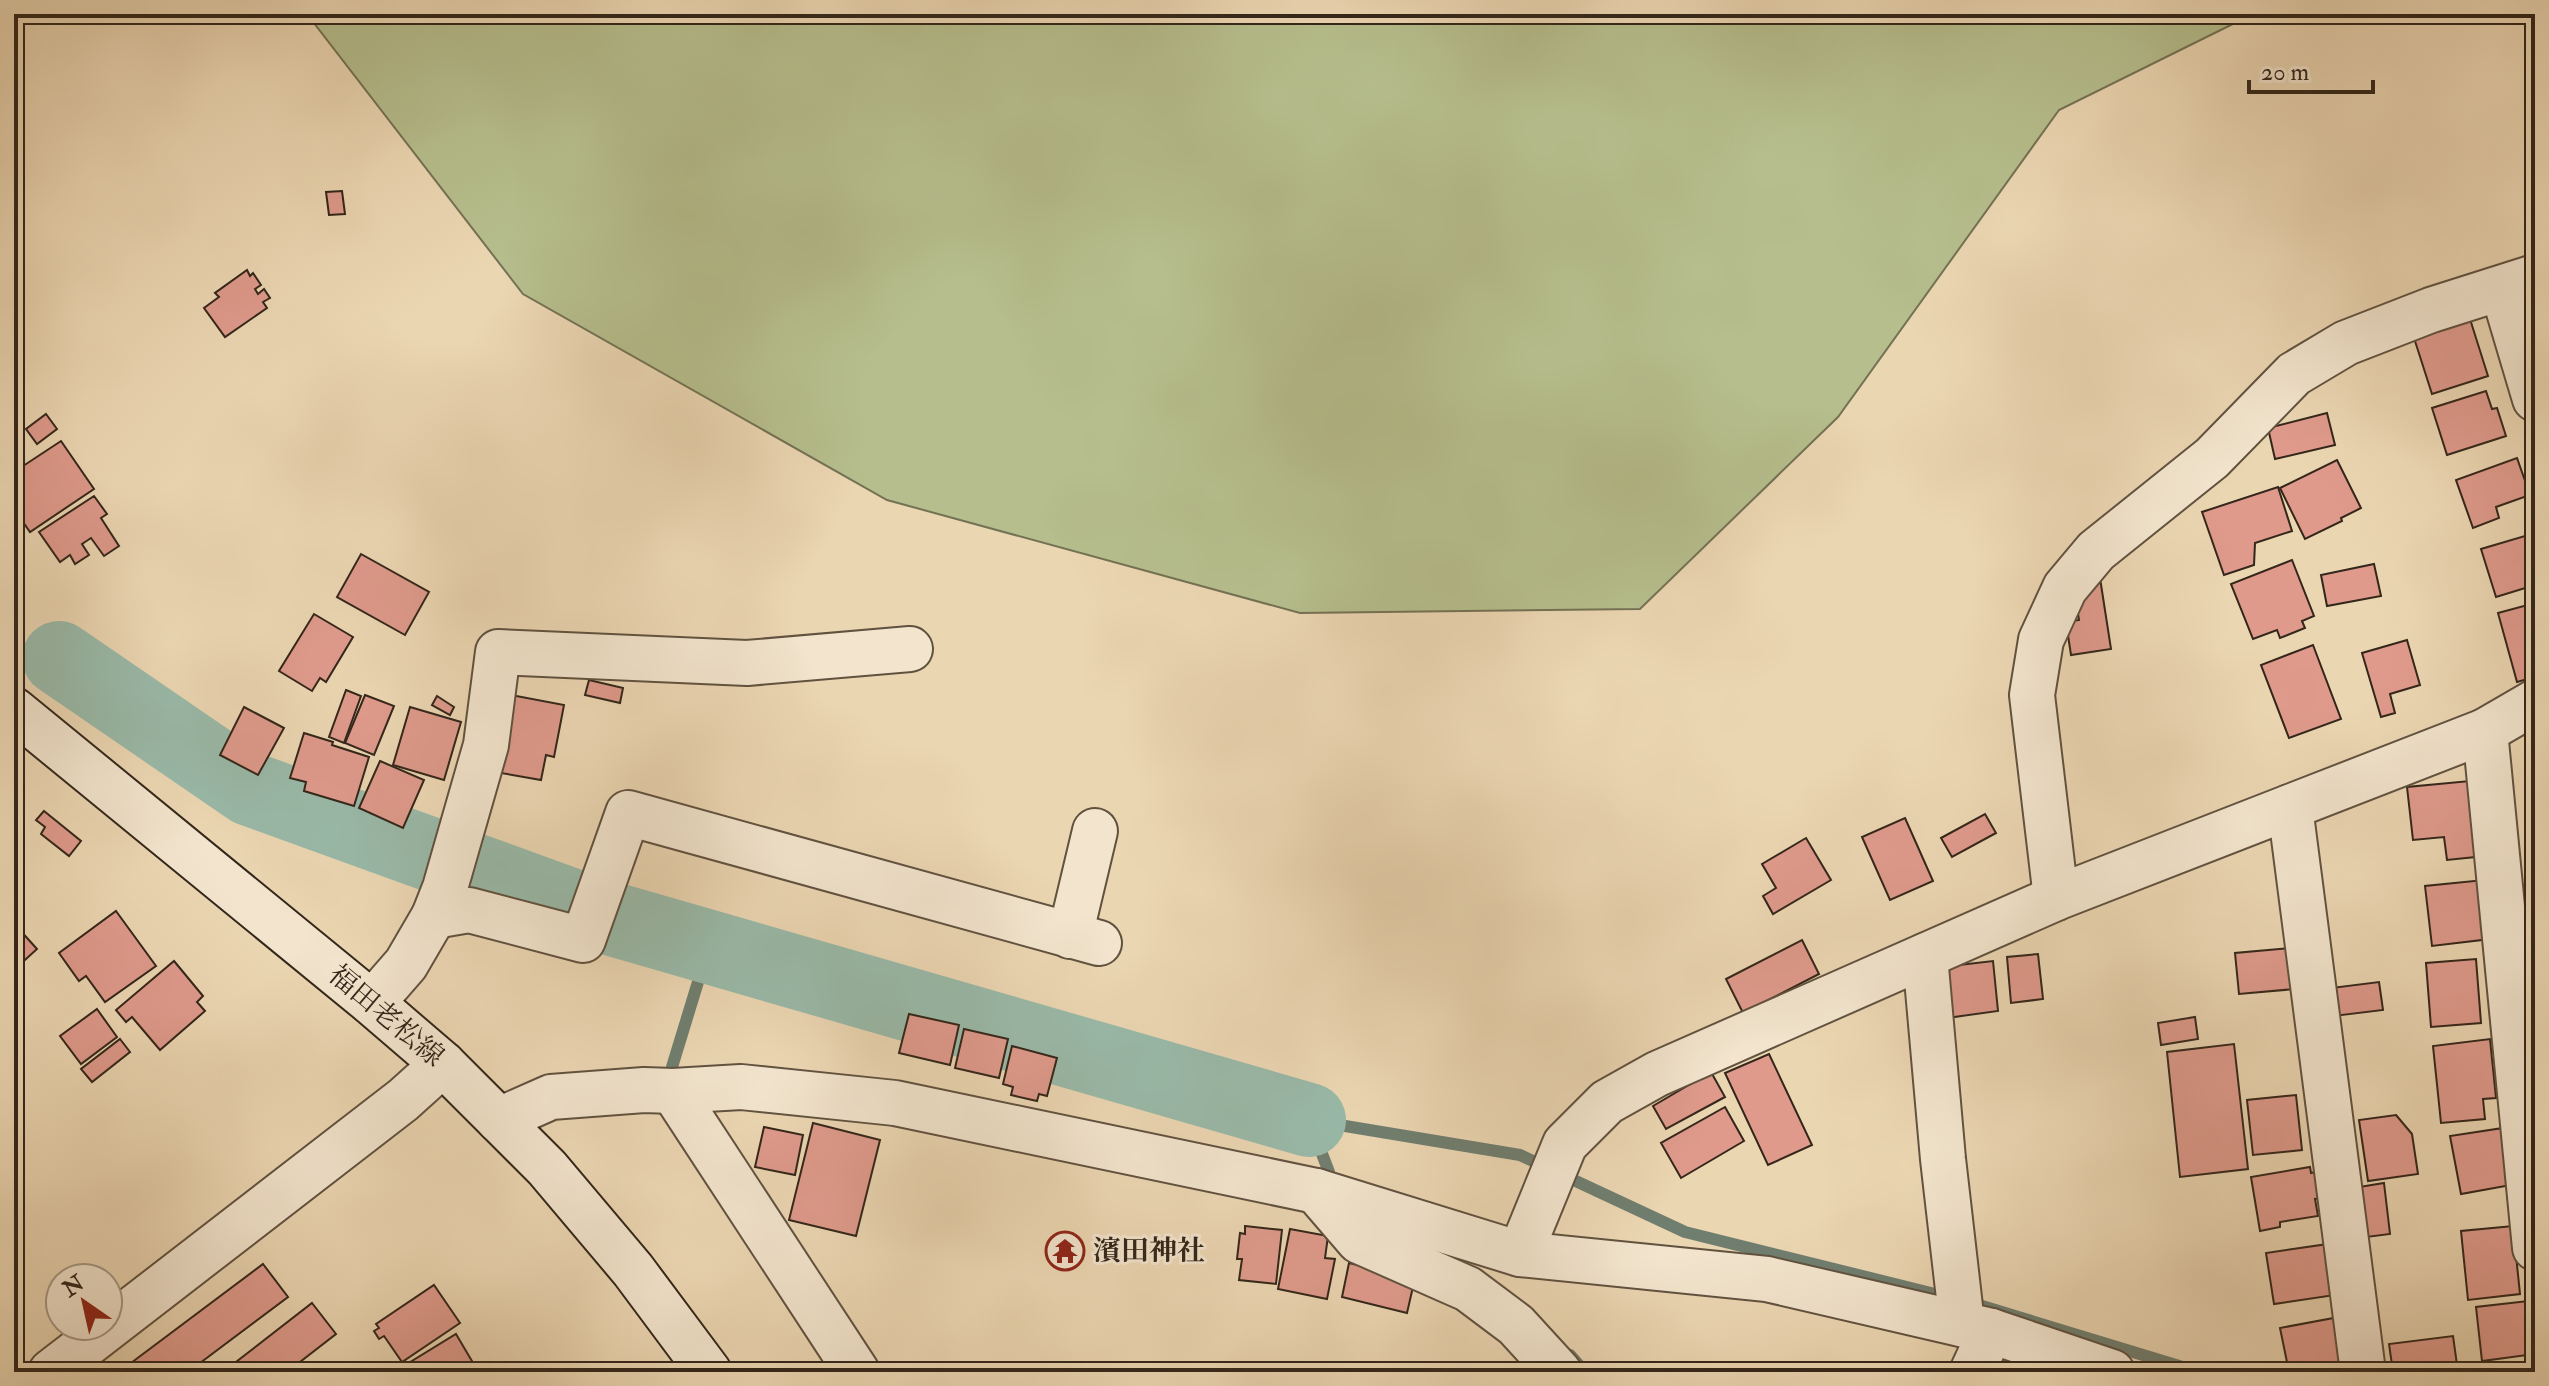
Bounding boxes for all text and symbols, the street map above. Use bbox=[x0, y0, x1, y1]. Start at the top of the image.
scale bar bbox=[2249, 44, 2373, 94]
text: 20 m bbox=[2261, 57, 2310, 88]
street label: 福田老松線 bbox=[321, 958, 451, 1074]
temple icon: 濱田神社 bbox=[1044, 1230, 1086, 1272]
place label: 濱田神社 bbox=[1093, 1234, 1205, 1269]
north arrow bbox=[44, 1262, 124, 1342]
text: N bbox=[57, 1269, 90, 1304]

